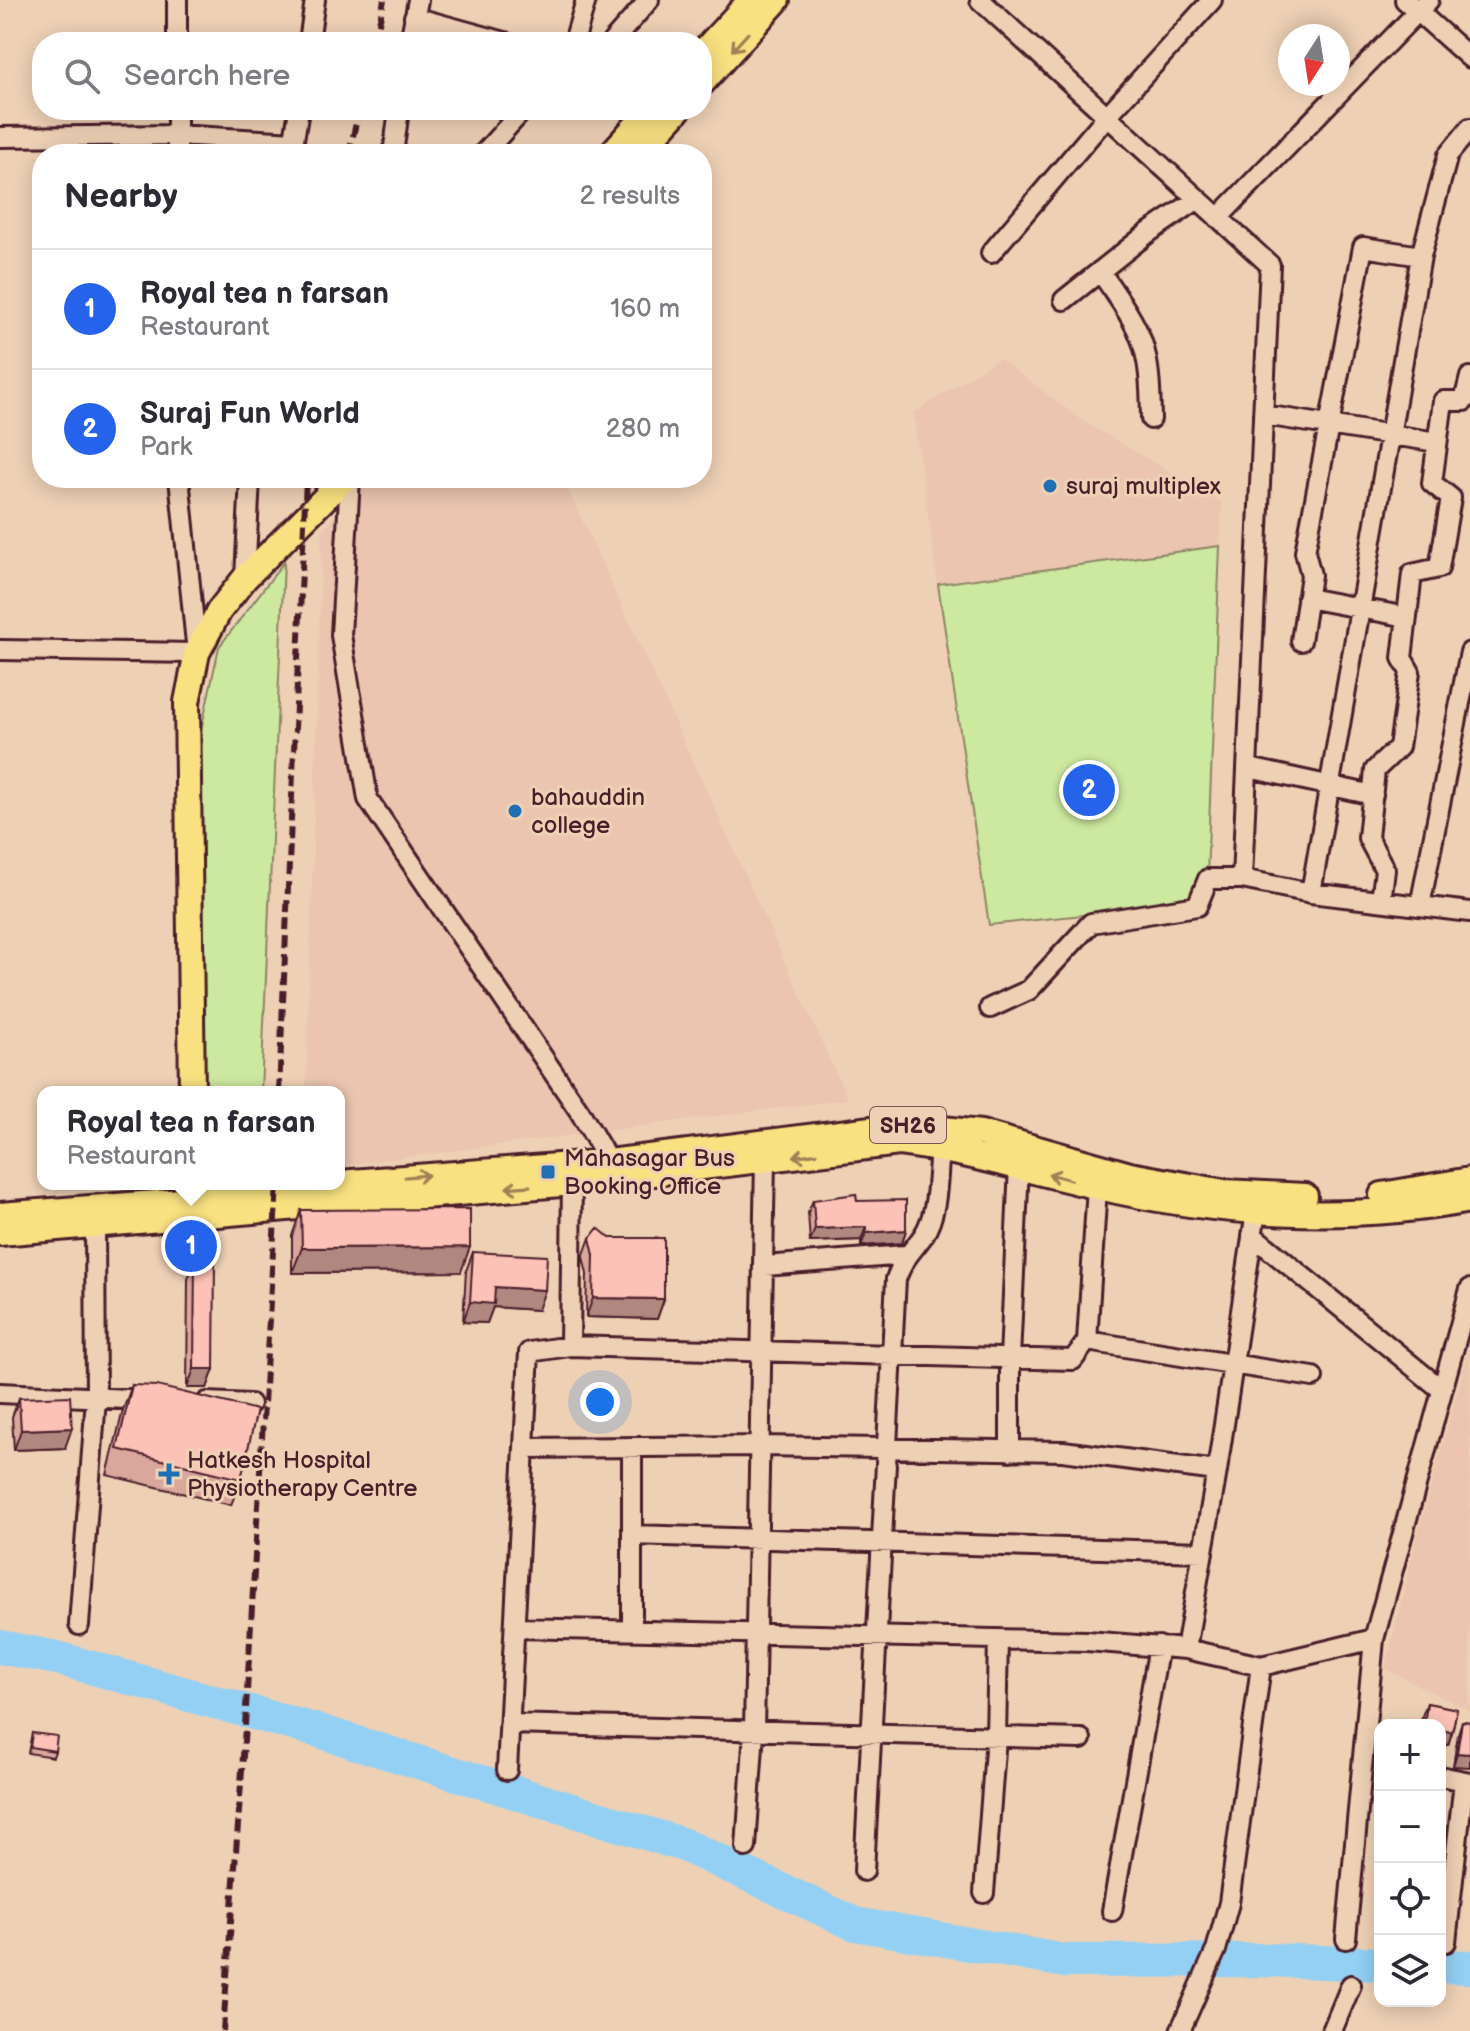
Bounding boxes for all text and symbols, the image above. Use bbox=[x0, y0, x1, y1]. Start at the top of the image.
north arrow bbox=[1278, 24, 1350, 96]
one-way arrow bbox=[731, 31, 749, 51]
search box bbox=[32, 32, 712, 120]
icon: search bbox=[60, 54, 104, 98]
text: Search here bbox=[124, 58, 290, 94]
text: Nearby bbox=[64, 176, 178, 217]
text: 2 results bbox=[580, 181, 680, 212]
text: Royal tea n farsan bbox=[140, 276, 389, 312]
text: 1 bbox=[85, 294, 95, 325]
text: 160 m bbox=[610, 294, 680, 325]
text: Restaurant bbox=[140, 312, 269, 343]
text: Suraj Fun World bbox=[140, 396, 360, 432]
text: 2 bbox=[82, 414, 98, 445]
text: 280 m bbox=[606, 414, 680, 445]
text: Park bbox=[140, 432, 192, 463]
place label: suraj multiplex bbox=[1066, 472, 1221, 501]
marker: suraj multiplex bbox=[1041, 477, 1059, 495]
pin: 2 bbox=[1063, 760, 1115, 820]
place label: bahauddin college bbox=[531, 783, 645, 840]
marker: bahauddin college bbox=[506, 802, 524, 820]
popup bbox=[37, 1086, 345, 1190]
text: Royal tea n farsan bbox=[67, 1105, 316, 1141]
road number: SH26 bbox=[870, 1107, 946, 1143]
text: Restaurant bbox=[67, 1141, 196, 1172]
place label: Mahasagar Bus Booking Office bbox=[564, 1144, 735, 1201]
one-way arrow bbox=[792, 1148, 818, 1163]
marker: Mahasagar Bus Booking Office bbox=[539, 1163, 557, 1181]
one-way arrow bbox=[403, 1168, 430, 1183]
one-way arrow bbox=[1048, 1168, 1074, 1183]
one-way arrow bbox=[505, 1180, 532, 1195]
pin: 1 bbox=[165, 1216, 217, 1276]
your location bbox=[580, 1382, 620, 1422]
place label: Hatkesh Hospital Physiotherapy Centre bbox=[187, 1446, 417, 1503]
marker: Hatkesh Hospital Physiotherapy Centre bbox=[158, 1463, 180, 1485]
map controls bbox=[1374, 1719, 1446, 2007]
button: + bbox=[1374, 1719, 1446, 1791]
button: − bbox=[1374, 1791, 1446, 1863]
button: locate bbox=[1374, 1863, 1446, 1935]
button: layers bbox=[1374, 1935, 1446, 2007]

